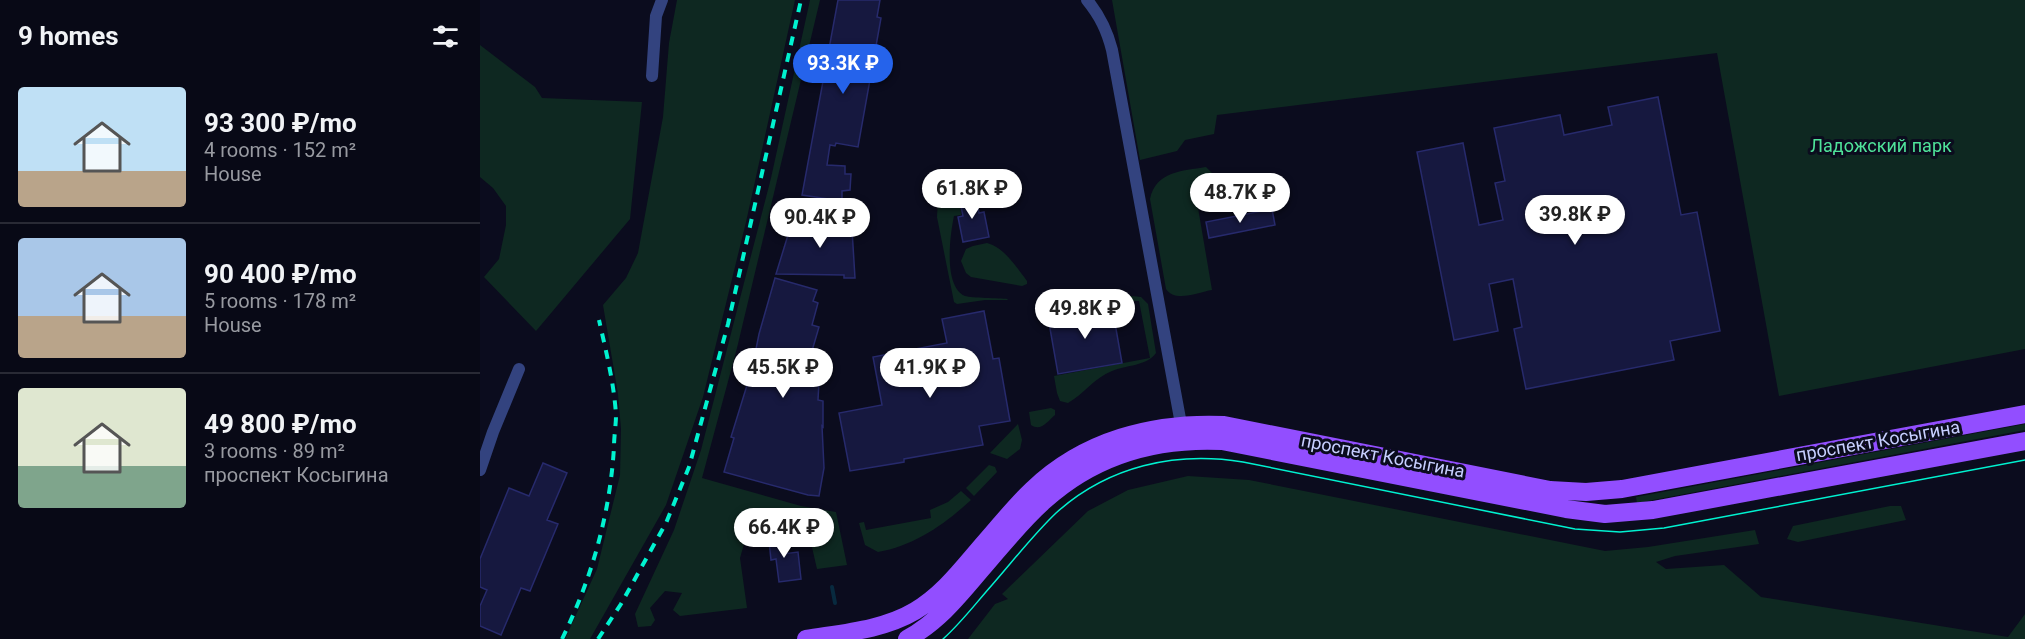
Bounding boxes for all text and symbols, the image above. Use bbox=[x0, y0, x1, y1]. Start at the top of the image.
icon: filters bbox=[429, 20, 462, 53]
text: 9 homes bbox=[18, 21, 119, 51]
pin: 93.3K ₽ bbox=[788, 44, 898, 95]
text: 93.3K ₽ bbox=[807, 51, 879, 75]
text: 93 300 ₽/mo bbox=[204, 108, 357, 138]
icon: home bbox=[66, 111, 138, 183]
park label: Ладожский парк bbox=[1810, 135, 1952, 156]
text: 4 rooms · 152 m² bbox=[204, 138, 356, 162]
text: House bbox=[204, 162, 262, 186]
pin: 61.8K ₽ bbox=[917, 169, 1027, 220]
pin: 48.7K ₽ bbox=[1185, 173, 1295, 224]
text: 61.8K ₽ bbox=[936, 176, 1008, 200]
text: 48.7K ₽ bbox=[1204, 180, 1276, 204]
pin: 39.8K ₽ bbox=[1520, 195, 1630, 246]
pin: 90.4K ₽ bbox=[765, 198, 875, 249]
text: 39.8K ₽ bbox=[1539, 202, 1611, 226]
text: 90.4K ₽ bbox=[784, 205, 856, 229]
text: 90 400 ₽/mo bbox=[204, 259, 357, 289]
icon: home bbox=[66, 262, 138, 334]
text: 5 rooms · 178 m² bbox=[204, 289, 356, 313]
pin: 49.8K ₽ bbox=[1030, 289, 1140, 340]
text: 49.8K ₽ bbox=[1049, 296, 1121, 320]
text: House bbox=[204, 313, 262, 337]
pin: 45.5K ₽ bbox=[728, 348, 838, 399]
pin: 41.9K ₽ bbox=[875, 348, 985, 399]
text: 45.5K ₽ bbox=[747, 355, 819, 379]
text: 41.9K ₽ bbox=[894, 355, 966, 379]
text: 49 800 ₽/mo bbox=[204, 409, 357, 439]
icon: home bbox=[66, 412, 138, 484]
street label: проспект Косыгина bbox=[1794, 416, 1962, 465]
street label: проспект Косыгина bbox=[1300, 429, 1467, 482]
text: 3 rooms · 89 m² bbox=[204, 439, 345, 463]
text: проспект Косыгина bbox=[204, 463, 389, 487]
pin: 66.4K ₽ bbox=[729, 508, 839, 559]
text: 66.4K ₽ bbox=[748, 515, 820, 539]

